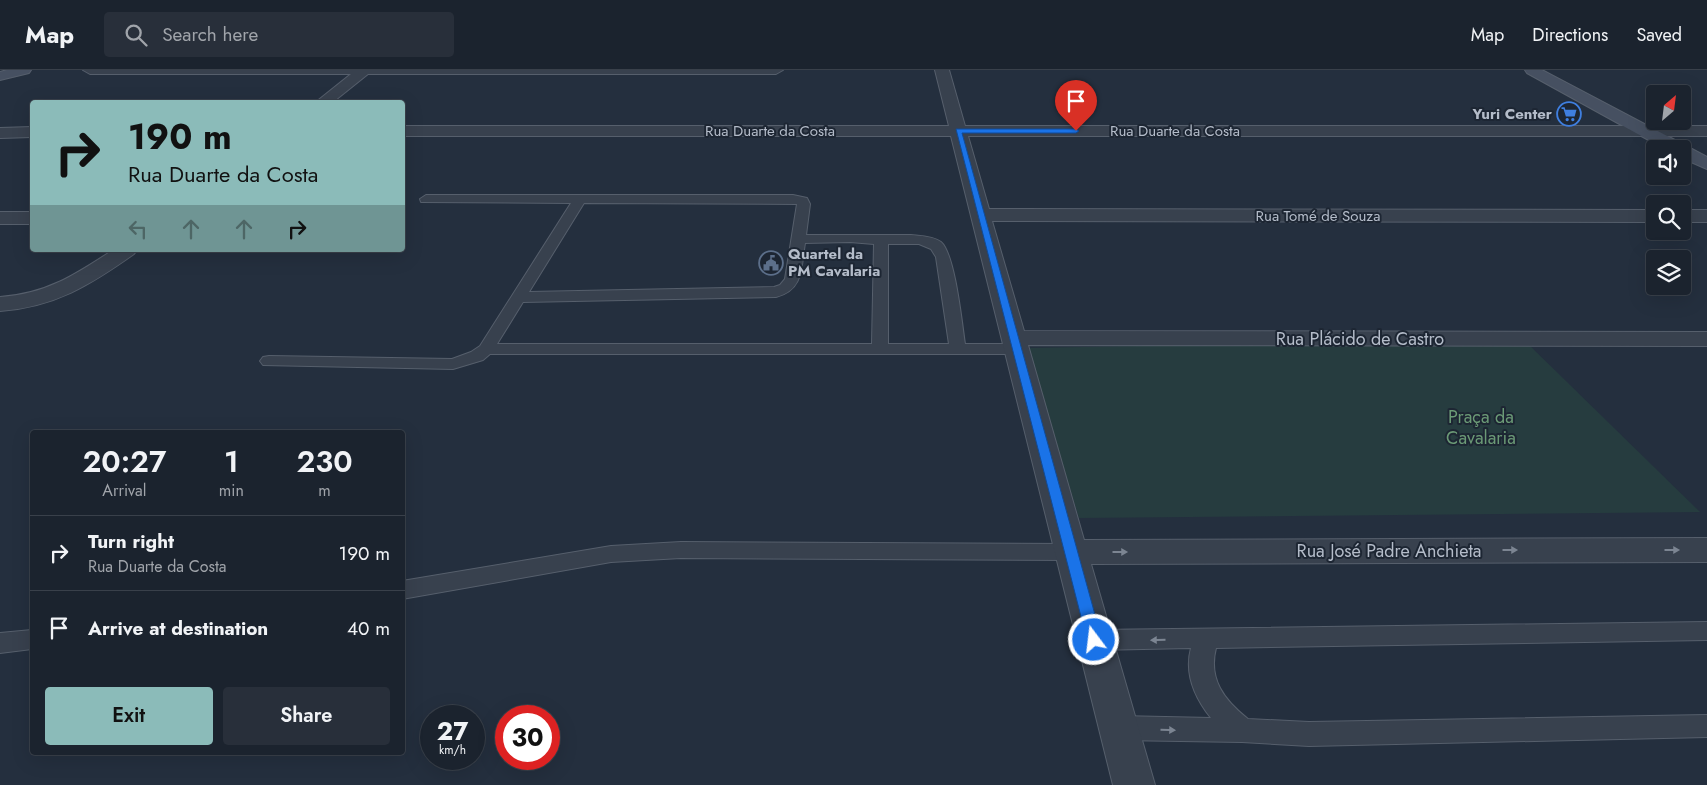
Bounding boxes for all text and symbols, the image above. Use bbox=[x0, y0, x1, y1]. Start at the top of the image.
search box bbox=[104, 12, 454, 57]
text: Map bbox=[25, 17, 74, 52]
icon: search bbox=[122, 21, 150, 49]
text: Search here bbox=[162, 21, 258, 48]
text: Map bbox=[1471, 22, 1504, 48]
text: Directions bbox=[1532, 22, 1608, 48]
text: Saved bbox=[1636, 22, 1682, 48]
pin bbox=[1055, 80, 1097, 131]
north arrow bbox=[1646, 85, 1691, 130]
map controls bbox=[1646, 85, 1691, 295]
icon: arrive bbox=[1062, 87, 1090, 115]
supermarket icon: Yuri Center bbox=[1556, 101, 1582, 127]
place label: Yuri Center bbox=[1472, 103, 1553, 125]
text: 190 m bbox=[128, 112, 232, 162]
icon: right bbox=[45, 120, 110, 185]
street label: Rua Duarte da Costa bbox=[705, 120, 835, 142]
street label: Rua Duarte da Costa bbox=[1110, 120, 1240, 142]
button: sound bbox=[1646, 140, 1691, 185]
text: Rua Duarte da Costa bbox=[128, 158, 318, 190]
button: search bbox=[1646, 195, 1691, 240]
street label: Rua Tomé de Souza bbox=[1256, 205, 1380, 227]
icon: left bbox=[124, 215, 152, 243]
icon: ahead bbox=[177, 215, 205, 243]
icon: ahead bbox=[230, 215, 258, 243]
icon: right bbox=[283, 215, 311, 243]
place label: Quartel da PM Cavalaria bbox=[788, 243, 880, 282]
public building icon: Quartel da PM Cavalaria bbox=[758, 250, 784, 276]
button: layers bbox=[1646, 250, 1691, 295]
street label: Rua Plácido de Castro bbox=[1276, 326, 1444, 352]
park label: Praça da Cavalaria bbox=[1446, 404, 1516, 451]
text: 20:27 bbox=[83, 440, 166, 483]
text: 1 bbox=[224, 440, 239, 483]
text: 230 bbox=[296, 440, 352, 483]
text: Arrival bbox=[102, 479, 146, 502]
text: min bbox=[219, 479, 244, 502]
text: m bbox=[318, 479, 331, 502]
text: Turn right bbox=[88, 528, 174, 555]
street label: Rua José Padre Anchieta bbox=[1297, 538, 1481, 564]
icon: right bbox=[45, 539, 73, 567]
text: 190 m bbox=[339, 540, 390, 567]
one-way arrow bbox=[1502, 546, 1518, 554]
one-way arrow bbox=[1665, 546, 1681, 554]
one-way arrow bbox=[1112, 548, 1128, 556]
text: Rua Duarte da Costa bbox=[88, 555, 227, 578]
position arrow bbox=[1067, 613, 1119, 665]
icon: arrive bbox=[45, 614, 73, 642]
text: Arrive at destination bbox=[88, 615, 268, 642]
text: 40 m bbox=[347, 615, 390, 642]
one-way arrow bbox=[1149, 637, 1165, 645]
button: Exit bbox=[45, 687, 213, 745]
button: Share bbox=[223, 687, 390, 745]
speed limit sign: 30 bbox=[495, 705, 560, 770]
text: 27 bbox=[437, 713, 468, 749]
one-way arrow bbox=[1160, 726, 1176, 734]
text: km/h bbox=[439, 741, 466, 759]

